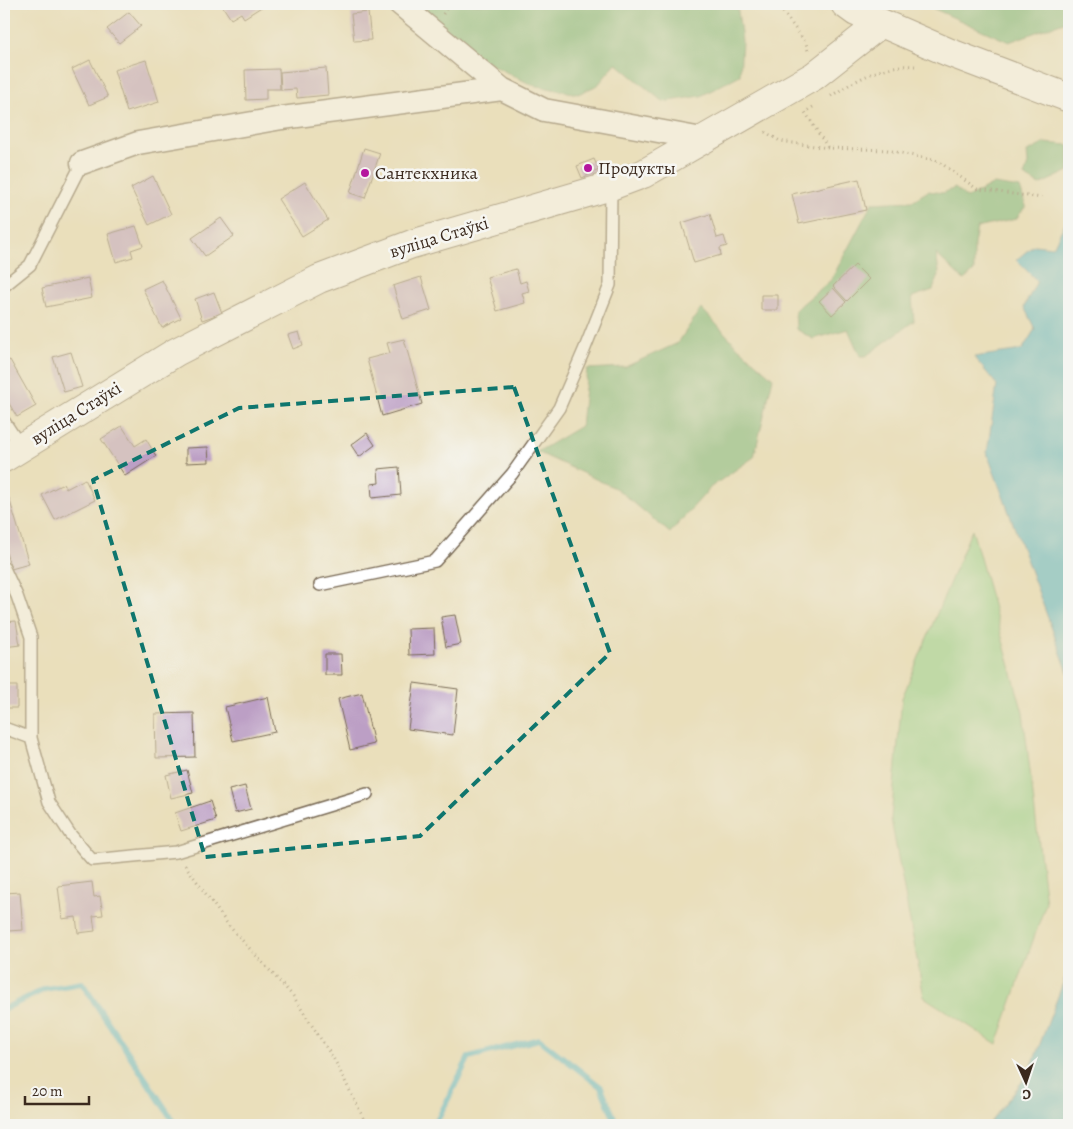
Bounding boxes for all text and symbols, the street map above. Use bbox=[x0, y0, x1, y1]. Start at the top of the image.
place label: Продукты bbox=[598, 156, 676, 180]
place label: Сантекхника bbox=[375, 161, 478, 185]
marker: Продукты bbox=[582, 162, 594, 174]
marker: Сантекхника bbox=[359, 167, 371, 179]
street label: вуліца Стаўкі bbox=[387, 211, 491, 263]
street label: вуліца Стаўкі bbox=[26, 376, 126, 450]
north arrow bbox=[1000, 1056, 1050, 1106]
scale bar bbox=[25, 1074, 89, 1106]
text: 20 m bbox=[32, 1081, 63, 1101]
text: С bbox=[1021, 1085, 1031, 1104]

